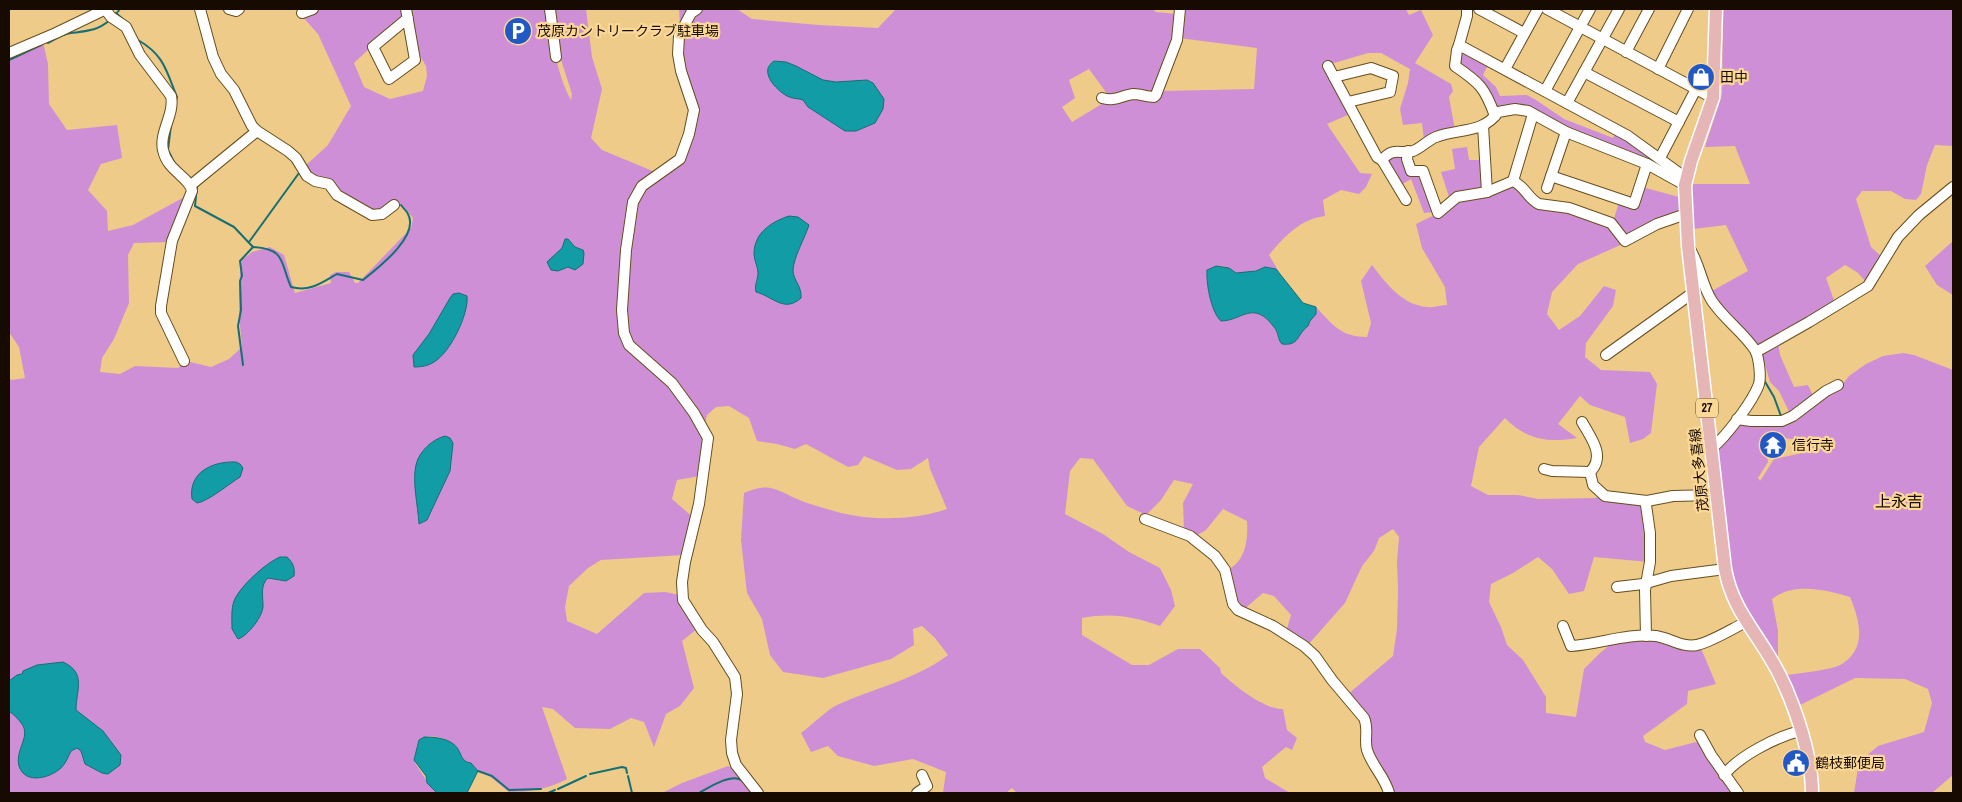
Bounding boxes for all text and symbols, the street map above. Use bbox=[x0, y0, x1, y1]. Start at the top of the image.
parking icon: 茂原カントリークラブ駐車場 bbox=[503, 16, 533, 46]
place label: 茂原カントリークラブ駐車場 bbox=[537, 22, 719, 40]
shop icon: 田中 bbox=[1686, 62, 1716, 92]
place label: 田中 bbox=[1720, 68, 1748, 86]
road number: 27 bbox=[1696, 398, 1718, 418]
street label: 茂原大多喜線 bbox=[1686, 427, 1712, 513]
temple icon: 信行寺 bbox=[1758, 430, 1788, 460]
place label: 信行寺 bbox=[1792, 436, 1834, 454]
district label: 上永吉 bbox=[1875, 490, 1923, 512]
public building icon: 鶴枝郵便局 bbox=[1781, 748, 1811, 778]
place label: 鶴枝郵便局 bbox=[1815, 754, 1885, 772]

